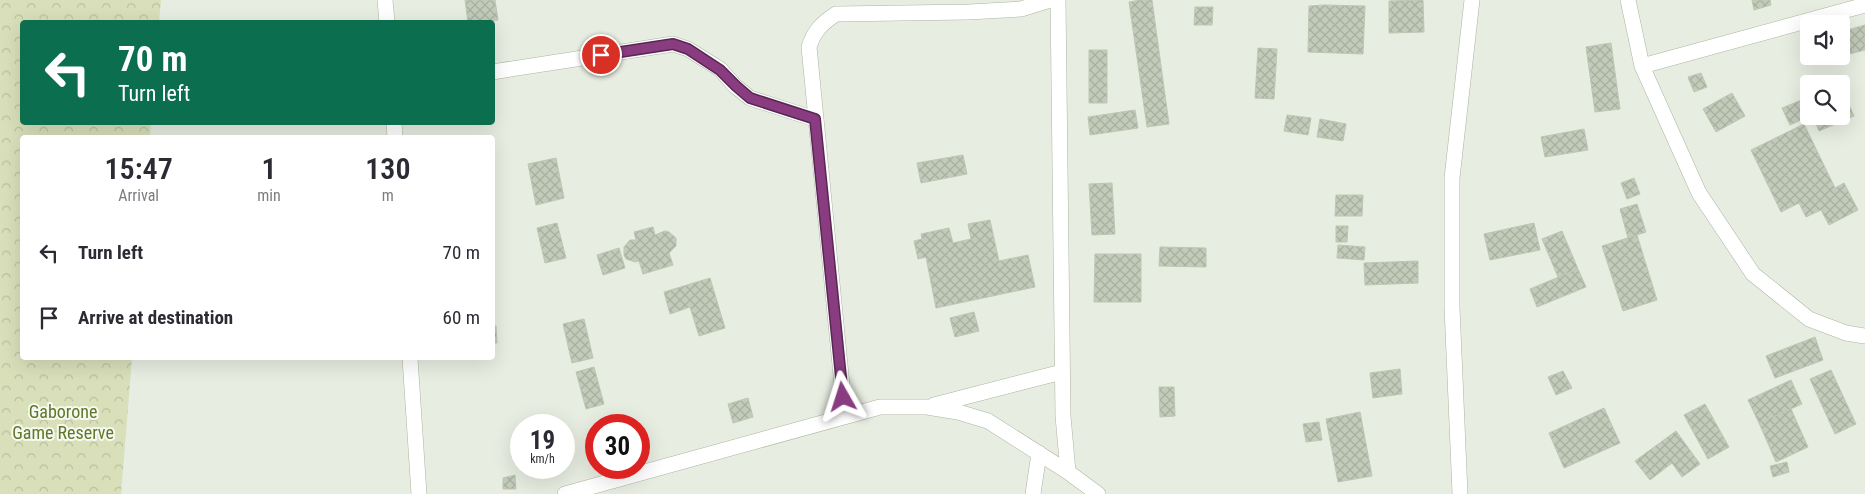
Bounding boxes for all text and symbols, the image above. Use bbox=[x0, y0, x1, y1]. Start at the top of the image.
map controls bbox=[1800, 15, 1850, 125]
button: sound bbox=[1800, 15, 1850, 65]
pin bbox=[580, 34, 622, 76]
text: 70 m bbox=[118, 39, 187, 80]
icon: left bbox=[35, 40, 100, 105]
icon: arrive bbox=[587, 41, 615, 69]
button: search bbox=[1800, 75, 1850, 125]
text: Turn left bbox=[118, 81, 190, 106]
text: 15:47 bbox=[104, 151, 173, 186]
text: 1 bbox=[261, 151, 277, 186]
text: 130 bbox=[365, 151, 410, 186]
text: Arrival bbox=[118, 186, 159, 205]
text: min bbox=[257, 186, 281, 205]
text: m bbox=[382, 186, 394, 205]
icon: left bbox=[35, 239, 63, 267]
text: Turn left bbox=[78, 241, 143, 264]
text: 70 m bbox=[443, 241, 480, 264]
icon: arrive bbox=[35, 304, 63, 332]
text: Arrive at destination bbox=[78, 306, 233, 329]
text: 60 m bbox=[443, 306, 480, 329]
position arrow bbox=[816, 370, 868, 422]
park label: Gaborone Game Reserve bbox=[12, 401, 114, 443]
speed limit sign: 30 bbox=[585, 414, 650, 479]
text: 19 bbox=[530, 426, 555, 455]
text: km/h bbox=[530, 452, 555, 466]

